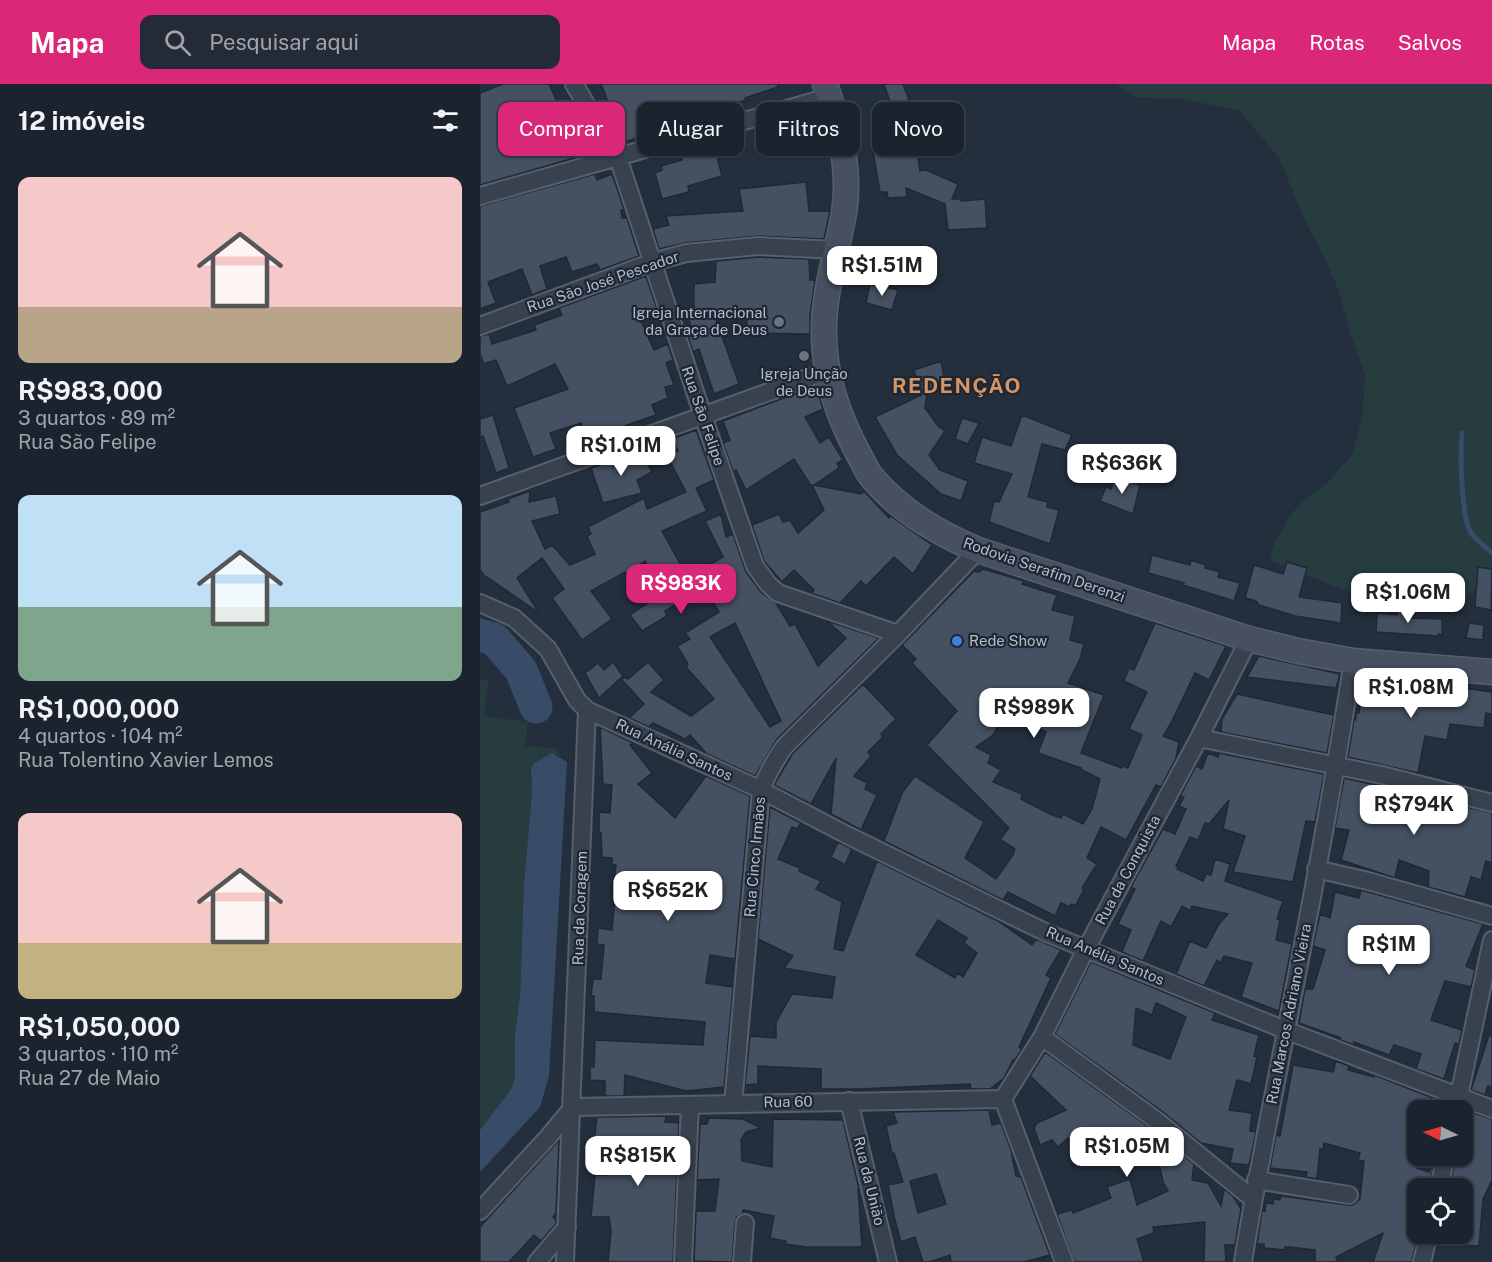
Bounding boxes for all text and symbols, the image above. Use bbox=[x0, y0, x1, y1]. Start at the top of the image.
search box bbox=[140, 15, 560, 69]
text: Mapa bbox=[30, 26, 104, 59]
icon: search bbox=[161, 26, 194, 59]
text: Pesquisar aqui bbox=[209, 29, 359, 55]
text: Mapa bbox=[1222, 30, 1276, 55]
text: Rotas bbox=[1309, 30, 1365, 55]
text: Salvos bbox=[1398, 30, 1462, 55]
chip: Comprar bbox=[498, 102, 625, 156]
chip: Alugar bbox=[637, 102, 744, 156]
chip: Filtros bbox=[756, 102, 860, 156]
chip: Novo bbox=[872, 102, 964, 156]
icon: filters bbox=[429, 104, 462, 137]
text: 12 imóveis bbox=[18, 105, 145, 136]
icon: home bbox=[186, 216, 294, 324]
pin: R$1.51M bbox=[827, 246, 937, 297]
street label: Rua São José Pescador bbox=[524, 247, 681, 316]
text: R$1.51M bbox=[841, 253, 923, 277]
place label: Igreja Internacional da Graça de Deus bbox=[632, 304, 767, 338]
marker: Igreja Internacional da Graça de Deus bbox=[772, 315, 786, 329]
marker: Igreja Unção de Deus bbox=[797, 349, 811, 363]
street label: Rua São Felipe bbox=[679, 364, 728, 468]
place label: Igreja Unção de Deus bbox=[760, 365, 848, 399]
district label: REDENÇÃO bbox=[892, 373, 1022, 398]
text: R$983,000 bbox=[18, 375, 163, 406]
text: 3 quartos · 89 m² bbox=[18, 406, 175, 430]
pin: R$1.01M bbox=[566, 426, 676, 477]
text: Rua São Felipe bbox=[18, 430, 157, 454]
text: R$1.01M bbox=[580, 433, 662, 457]
pin: R$636K bbox=[1073, 444, 1171, 495]
text: R$636K bbox=[1081, 451, 1163, 475]
icon: home bbox=[186, 534, 294, 642]
street label: Rodovia Serafim Derenzi bbox=[961, 534, 1127, 605]
pin: R$983K bbox=[632, 564, 730, 615]
text: R$983K bbox=[640, 571, 722, 595]
pin: R$1.06M bbox=[1353, 573, 1463, 624]
text: R$1.06M bbox=[1365, 580, 1451, 604]
place label: Rede Show bbox=[969, 632, 1047, 649]
marker: Rede Show bbox=[950, 634, 964, 648]
pin: R$1.08M bbox=[1356, 668, 1466, 719]
text: R$1.08M bbox=[1368, 675, 1454, 699]
pin: R$989K bbox=[985, 688, 1083, 739]
text: R$1,000,000 bbox=[18, 693, 180, 724]
text: R$989K bbox=[993, 695, 1075, 719]
street label: Rua Anália Santos bbox=[613, 715, 735, 784]
text: 4 quartos · 104 m² bbox=[18, 724, 183, 748]
text: Rua Tolentino Xavier Lemos bbox=[18, 748, 274, 772]
pin: R$794K bbox=[1365, 785, 1463, 836]
text: R$794K bbox=[1374, 792, 1454, 816]
street label: Rua Cinco Irmãos bbox=[741, 796, 768, 918]
street label: Rua da Conquista bbox=[1091, 812, 1164, 928]
street label: Rua da Coragem bbox=[569, 850, 590, 966]
icon: home bbox=[186, 852, 294, 960]
pin: R$652K bbox=[619, 871, 717, 922]
text: R$652K bbox=[627, 878, 709, 902]
street label: Rua Marcos Adriano Vieira bbox=[1263, 922, 1314, 1106]
street label: Rua Anélia Santos bbox=[1043, 923, 1167, 988]
pin: R$1M bbox=[1353, 925, 1425, 976]
text: R$1M bbox=[1362, 932, 1416, 956]
text: R$1,050,000 bbox=[18, 1011, 181, 1042]
text: 3 quartos · 110 m² bbox=[18, 1042, 178, 1066]
text: Rua 27 de Maio bbox=[18, 1066, 160, 1090]
street label: Rua 60 bbox=[763, 1093, 813, 1110]
north arrow bbox=[1407, 1100, 1473, 1166]
map controls bbox=[1407, 1100, 1473, 1244]
pin: R$1.05M bbox=[1072, 1127, 1182, 1178]
text: R$1.05M bbox=[1084, 1134, 1170, 1158]
street label: Rua da União bbox=[850, 1135, 889, 1227]
pin: R$815K bbox=[589, 1136, 687, 1187]
text: R$815K bbox=[599, 1143, 677, 1167]
button: locate bbox=[1407, 1178, 1473, 1244]

